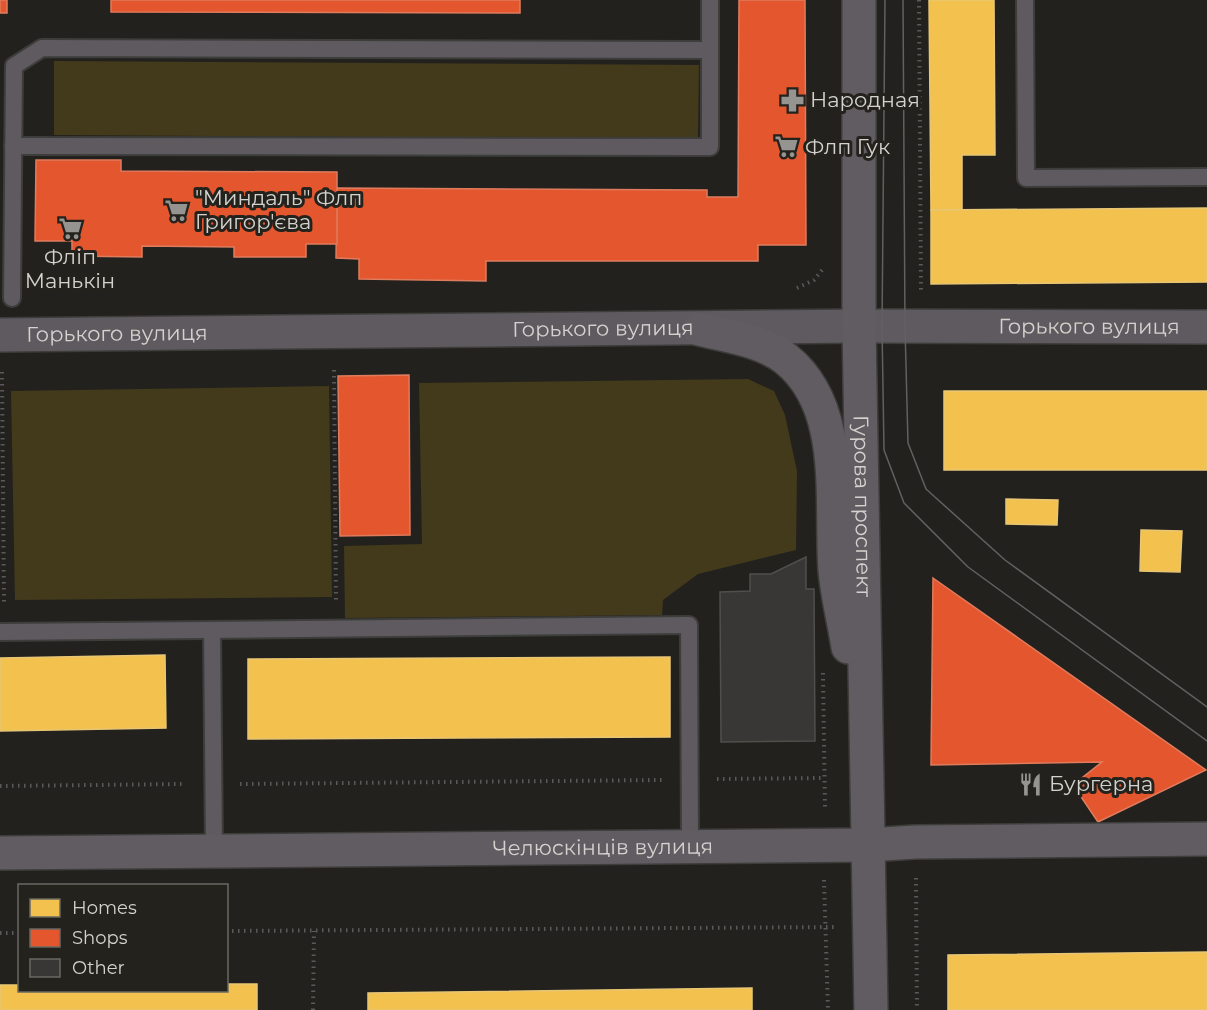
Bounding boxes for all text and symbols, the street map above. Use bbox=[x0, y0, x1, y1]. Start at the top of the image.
pharmacy icon: Народная bbox=[779, 87, 805, 113]
place label: Народная bbox=[810, 87, 920, 112]
supermarket icon: Флп Гук bbox=[774, 134, 800, 160]
place label: Флп Гук bbox=[805, 134, 890, 159]
place label: "Миндаль" Флп Григор'єва bbox=[195, 185, 362, 234]
supermarket icon: "Миндаль" Флп Григор'єва bbox=[164, 197, 190, 223]
supermarket icon: Фліп Манькін bbox=[57, 216, 83, 242]
place label: Фліп Манькін bbox=[25, 244, 115, 293]
street label: Горького вулиця bbox=[998, 313, 1180, 339]
street label: Горького вулиця bbox=[512, 315, 694, 342]
street label: Горького вулиця bbox=[26, 320, 208, 347]
street label: Гурова проспект bbox=[849, 415, 877, 597]
restaurant icon: Бургерна bbox=[1018, 771, 1044, 797]
place label: Бургерна bbox=[1049, 771, 1153, 796]
street label: Челюскінців вулиця bbox=[493, 833, 713, 860]
legend bbox=[18, 884, 228, 992]
text: Homes bbox=[72, 897, 137, 919]
text: Shops bbox=[72, 927, 128, 949]
text: Other bbox=[72, 957, 125, 979]

